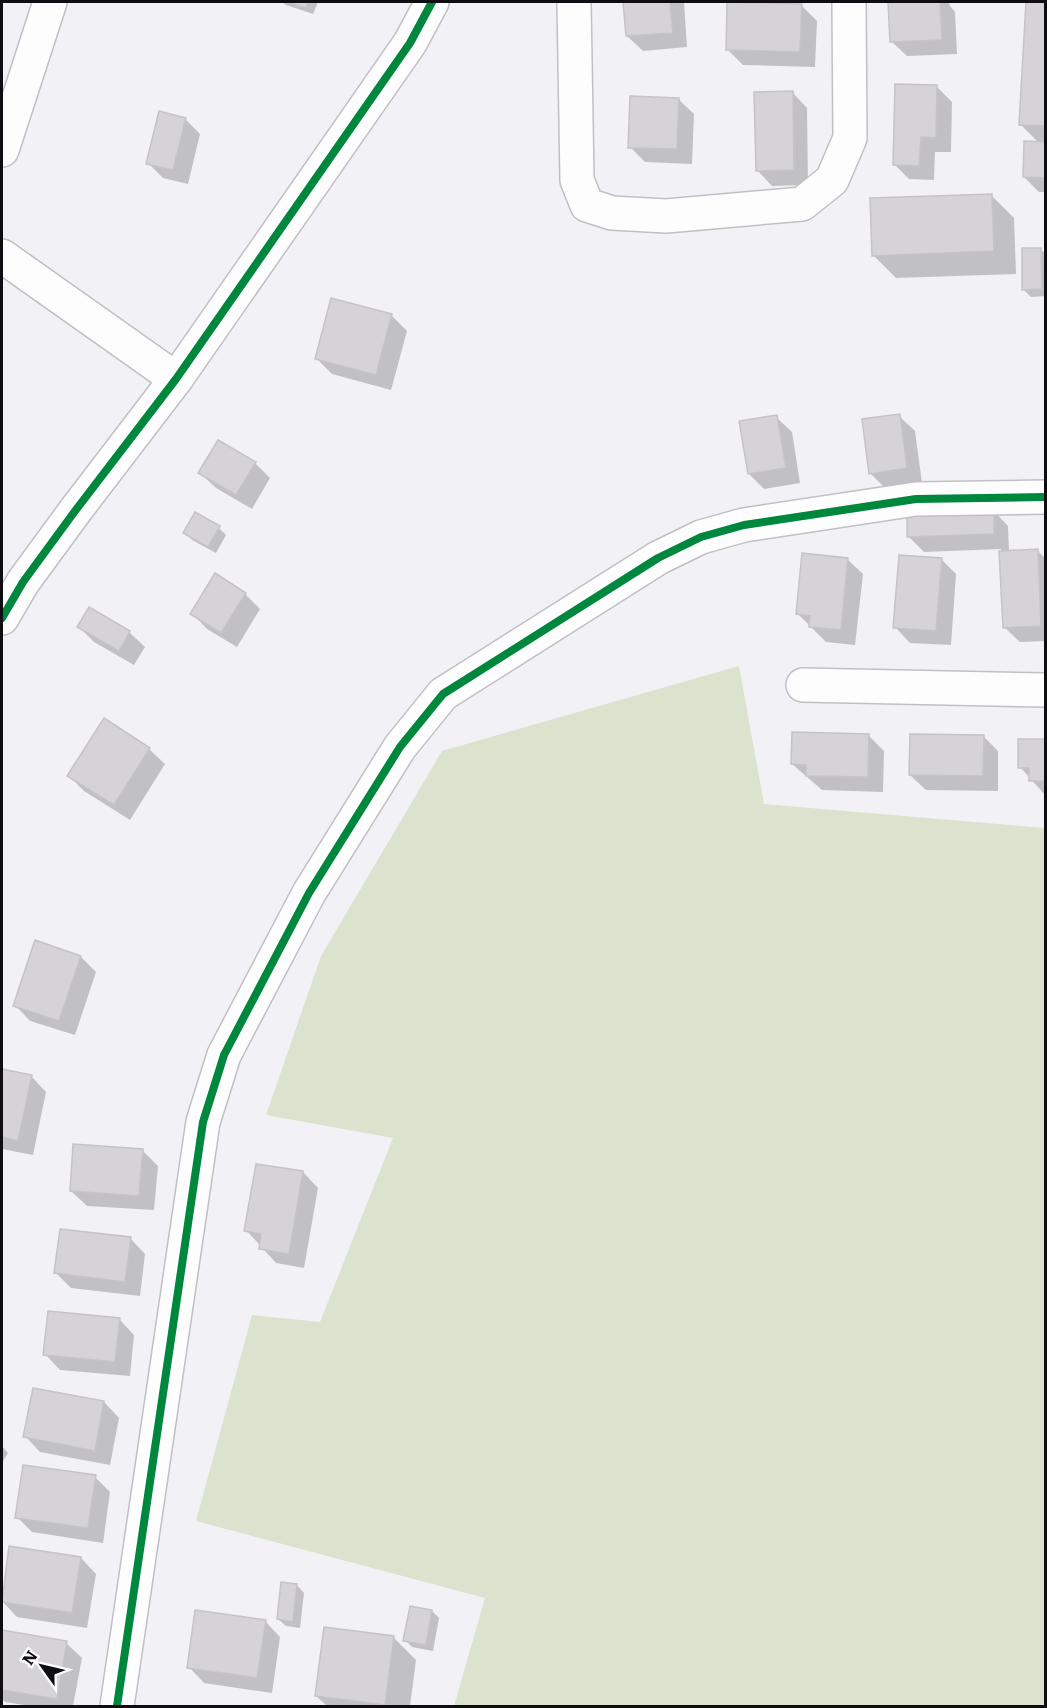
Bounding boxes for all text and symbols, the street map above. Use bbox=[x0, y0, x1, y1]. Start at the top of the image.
north arrow bbox=[12, 1636, 72, 1696]
text: N bbox=[15, 1645, 42, 1669]

